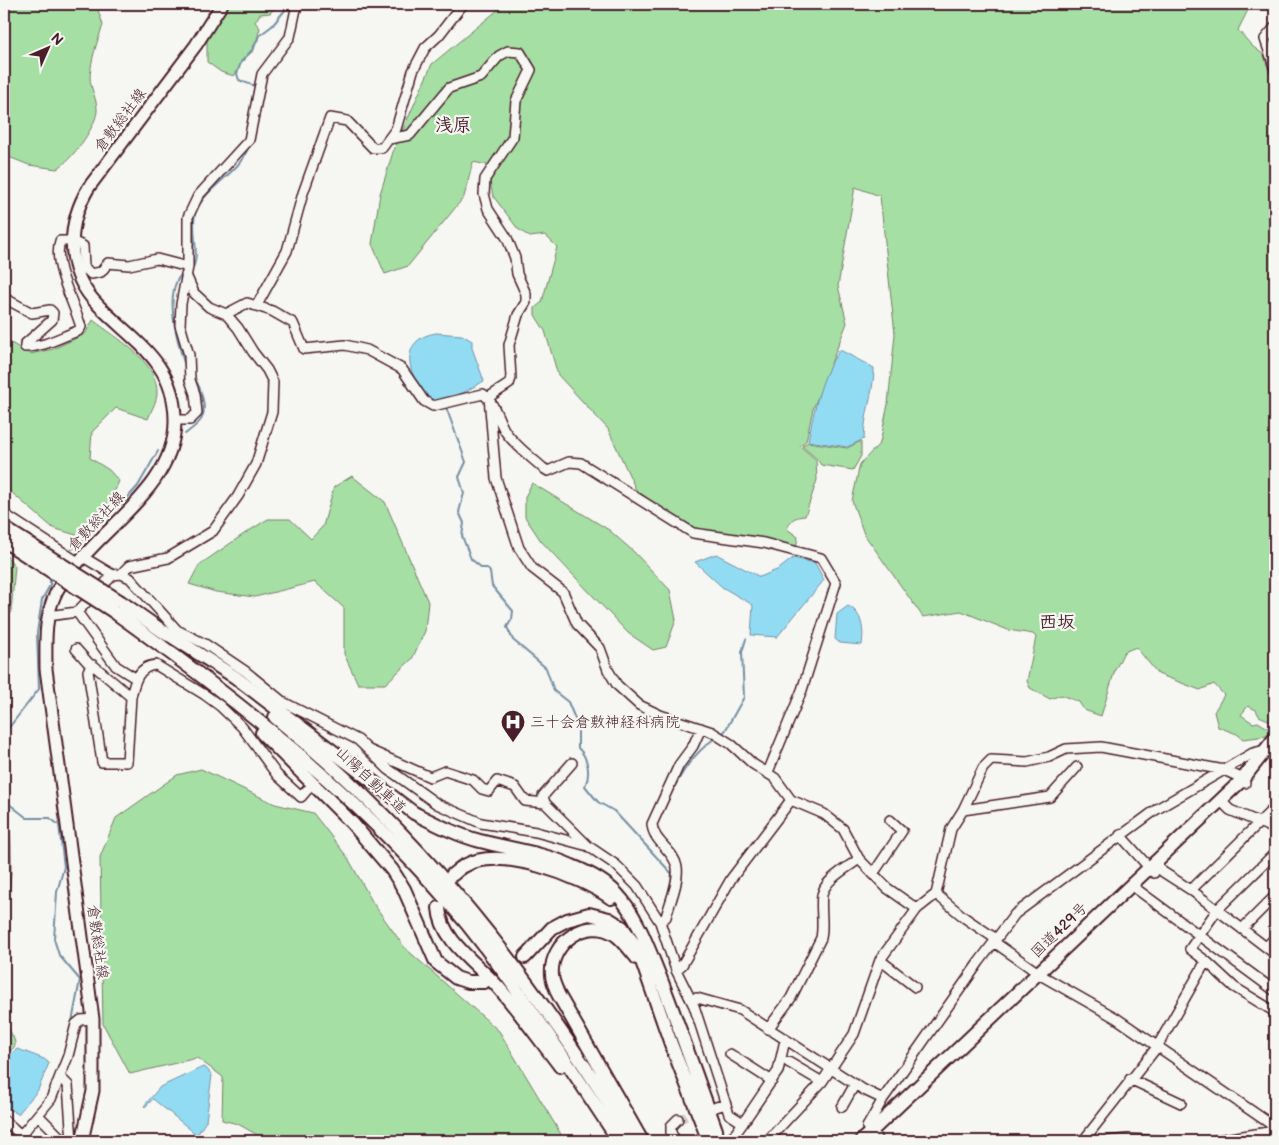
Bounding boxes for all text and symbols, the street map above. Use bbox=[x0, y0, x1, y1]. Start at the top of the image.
north arrow bbox=[22, 22, 72, 72]
text: N bbox=[47, 29, 67, 49]
street label: 倉敷総社線 bbox=[90, 85, 151, 156]
district label: 浅原 bbox=[435, 115, 471, 136]
street label: 倉敷総社線 bbox=[64, 487, 129, 555]
district label: 西坂 bbox=[1039, 612, 1075, 633]
hospital icon: 三十会倉敷神経科病院 bbox=[500, 709, 526, 743]
place label: 三十会倉敷神経科病院 bbox=[530, 713, 680, 732]
street label: 山陽自動車道 bbox=[331, 743, 410, 818]
street label: 国道429号 bbox=[1027, 899, 1092, 962]
street label: 倉敷総社線 bbox=[83, 904, 112, 981]

